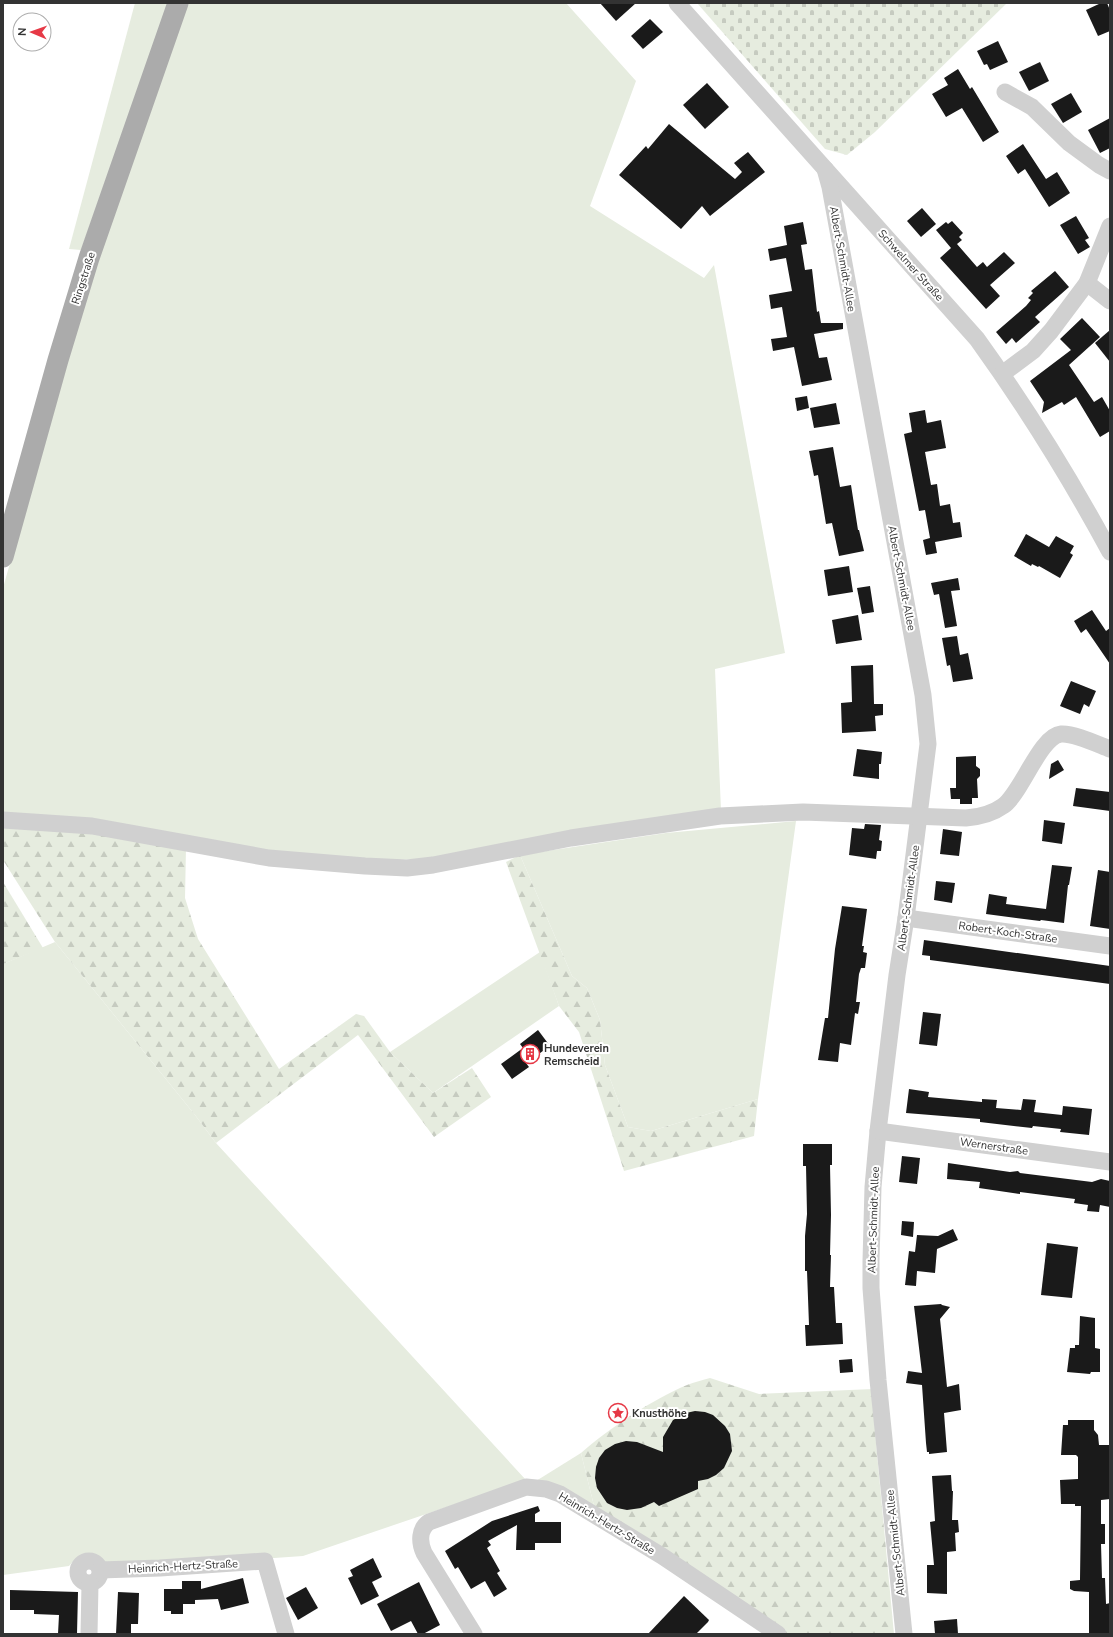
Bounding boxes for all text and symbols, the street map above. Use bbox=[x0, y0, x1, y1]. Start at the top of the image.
north arrow bbox=[12, 12, 52, 52]
text: N bbox=[15, 27, 30, 36]
street label: Albert-Schmidt-Allee bbox=[826, 205, 859, 313]
street label: Schwelmer Straße bbox=[875, 226, 947, 304]
street label: Ringstraße bbox=[68, 250, 99, 306]
street label: Albert-Schmidt-Allee bbox=[884, 524, 919, 632]
street label: Albert-Schmidt-Allee bbox=[894, 844, 923, 952]
street label: Robert-Koch-Straße bbox=[957, 918, 1059, 947]
place label: Hundeverein Remscheid bbox=[544, 1041, 609, 1069]
building icon: Hundeverein Remscheid bbox=[519, 1043, 541, 1065]
street label: Wernerstraße bbox=[959, 1134, 1029, 1159]
street label: Albert-Schmidt-Allee bbox=[864, 1166, 883, 1274]
place icon: Knusthöhe bbox=[607, 1402, 629, 1424]
place label: Knusthöhe bbox=[632, 1406, 687, 1421]
street label: Heinrich-Hertz-Straße bbox=[556, 1489, 658, 1558]
street label: Albert-Schmidt-Allee bbox=[882, 1489, 909, 1597]
street label: Heinrich-Hertz-Straße bbox=[128, 1556, 238, 1577]

